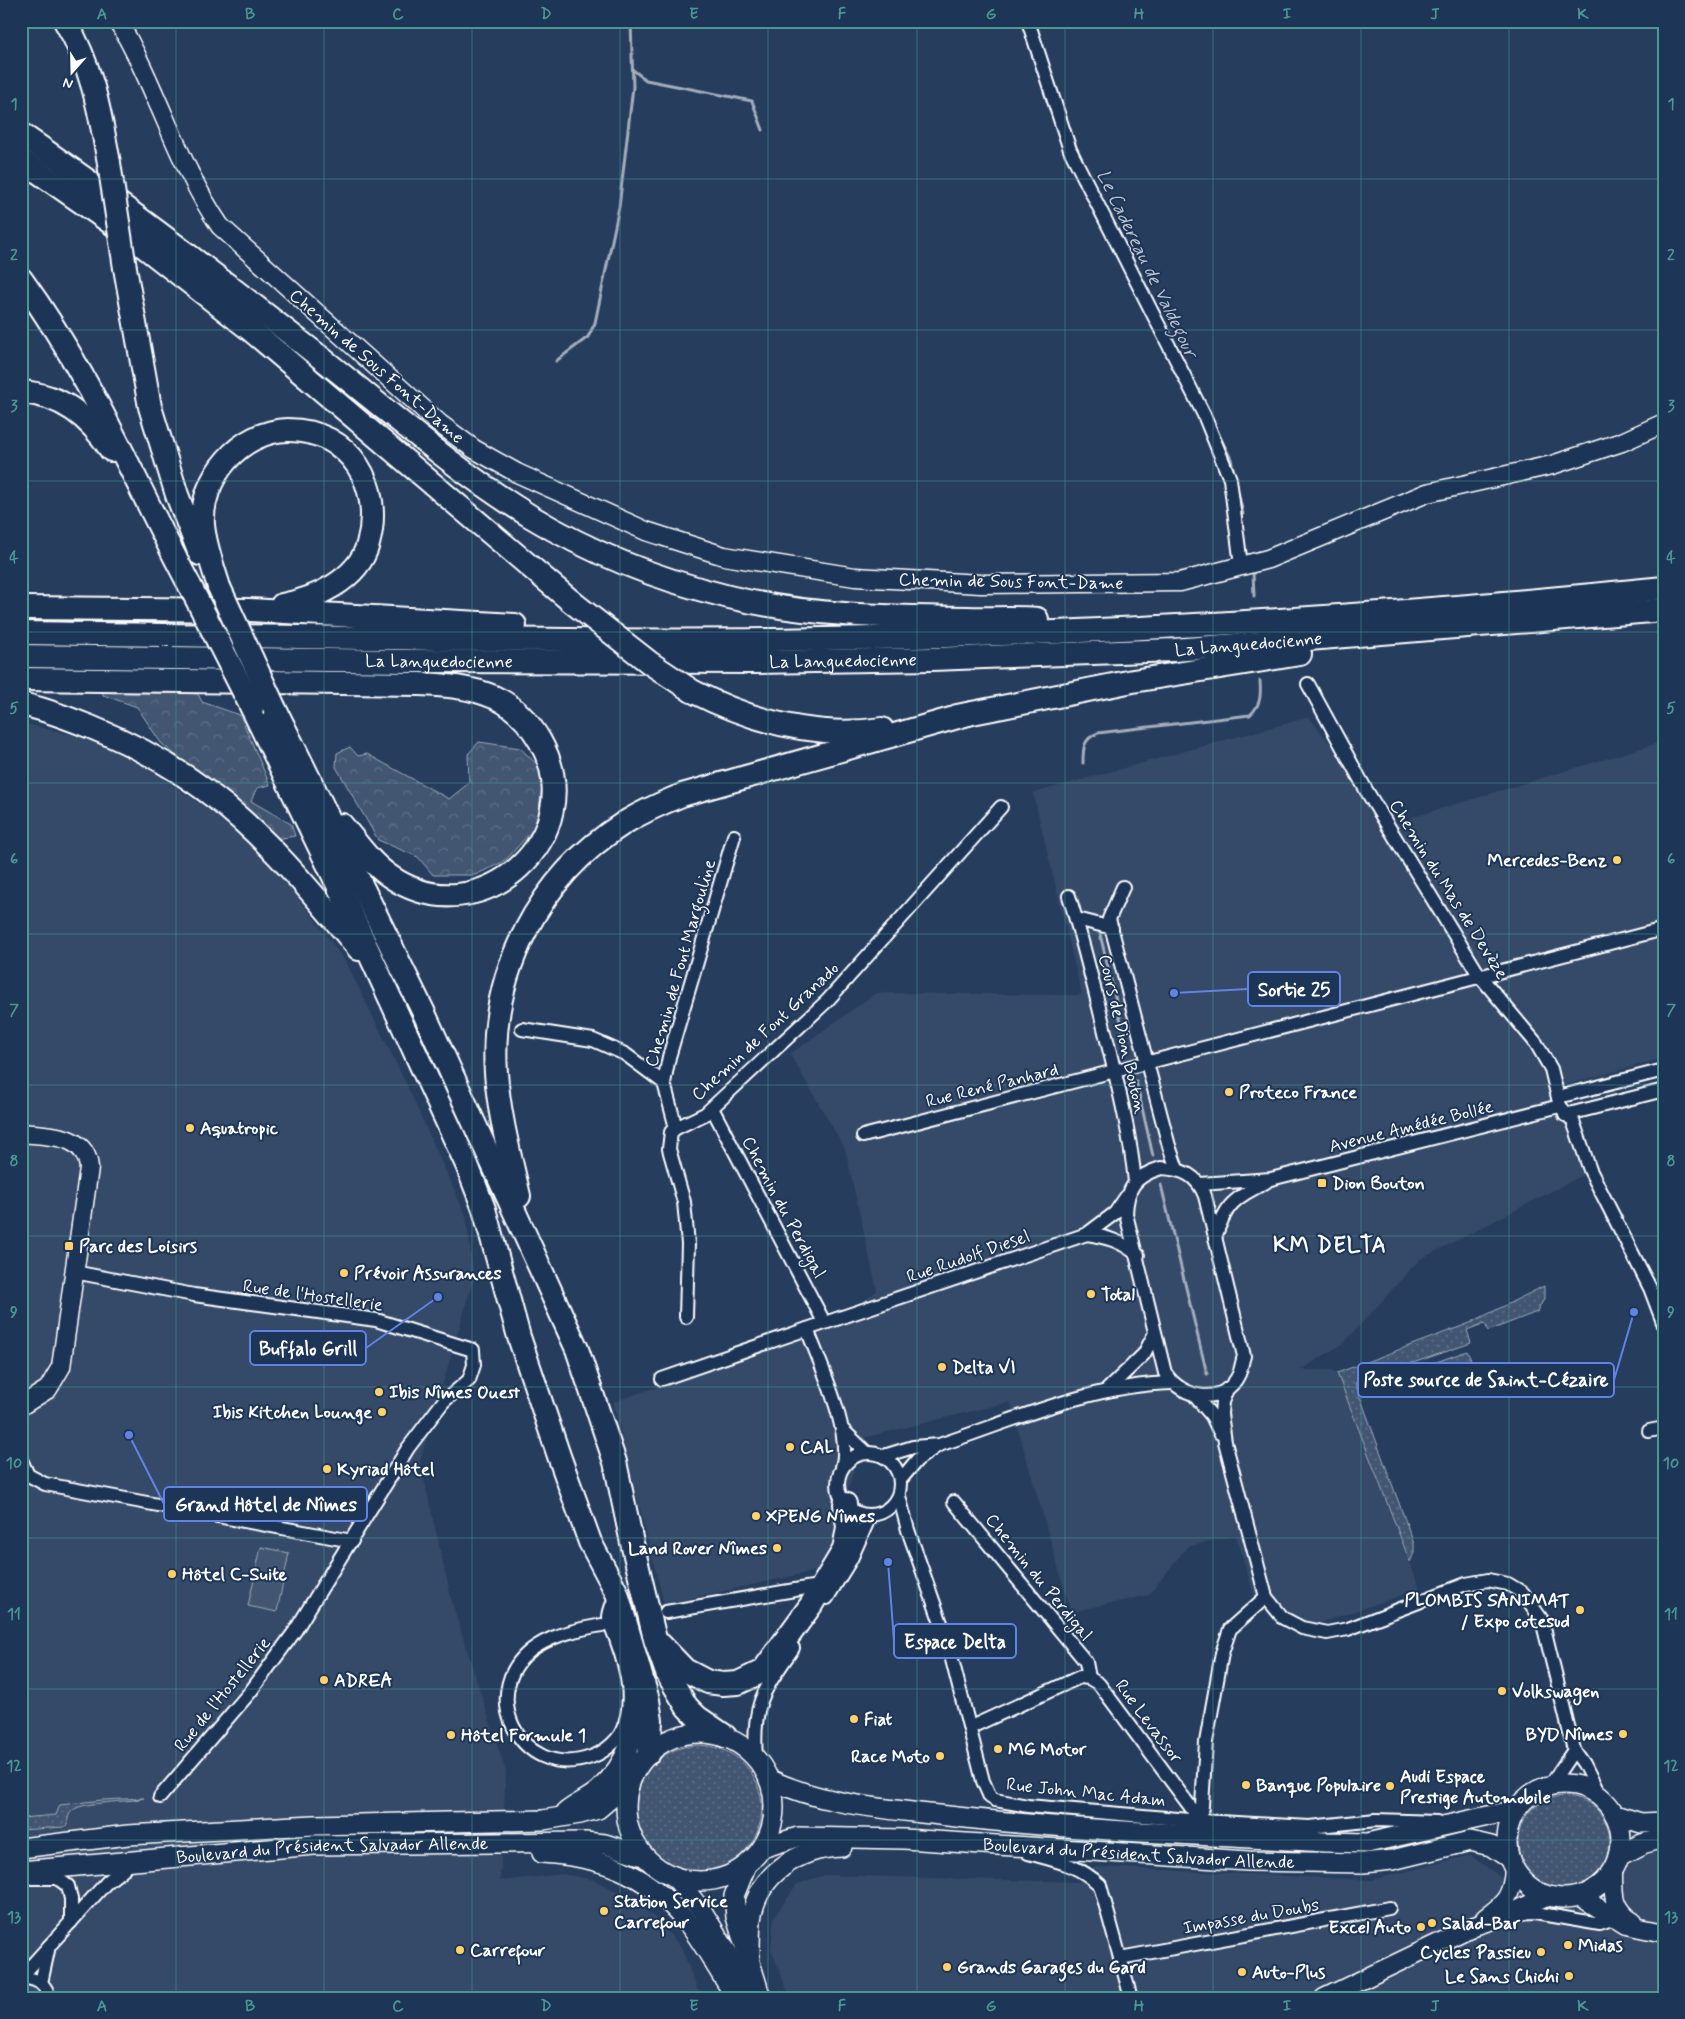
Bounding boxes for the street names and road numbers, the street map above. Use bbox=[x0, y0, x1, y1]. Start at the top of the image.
street label: Chemin de Sous Font-Dame bbox=[284, 284, 469, 450]
street label: Chemin de Sous Font-Dame bbox=[898, 568, 1124, 596]
street label: La Languedocienne bbox=[1174, 627, 1323, 663]
street label: La Languedocienne bbox=[769, 648, 917, 675]
street label: La Languedocienne bbox=[365, 649, 513, 674]
street label: Chemin du Mas de Devèze bbox=[1383, 795, 1513, 984]
street label: Chemin de Font Margouline bbox=[640, 856, 724, 1071]
street label: Cours de Dion Bouton bbox=[1092, 952, 1152, 1116]
street label: Chemin de Font Granado bbox=[687, 957, 845, 1107]
street label: Rue René Panhard bbox=[923, 1058, 1061, 1114]
street label: Avenue Amédée Bollée bbox=[1327, 1095, 1496, 1159]
street label: Chemin du Perdigal bbox=[735, 1132, 831, 1283]
street label: Rue Rudolf Diesel bbox=[904, 1225, 1033, 1289]
street label: Rue de l'Hostellerie bbox=[241, 1274, 385, 1318]
street label: Chemin du Perdigal bbox=[978, 1509, 1097, 1647]
street label: Rue de l'Hostellerie bbox=[169, 1632, 277, 1757]
street label: Rue Levassor bbox=[1109, 1675, 1188, 1769]
street label: Rue John Mac Adam bbox=[1005, 1773, 1167, 1813]
street label: Boulevard du Président Salvador Allende bbox=[175, 1832, 488, 1870]
street label: Boulevard du Président Salvador Allende bbox=[982, 1833, 1295, 1875]
street label: Impasse du Doubs bbox=[1181, 1893, 1321, 1941]

